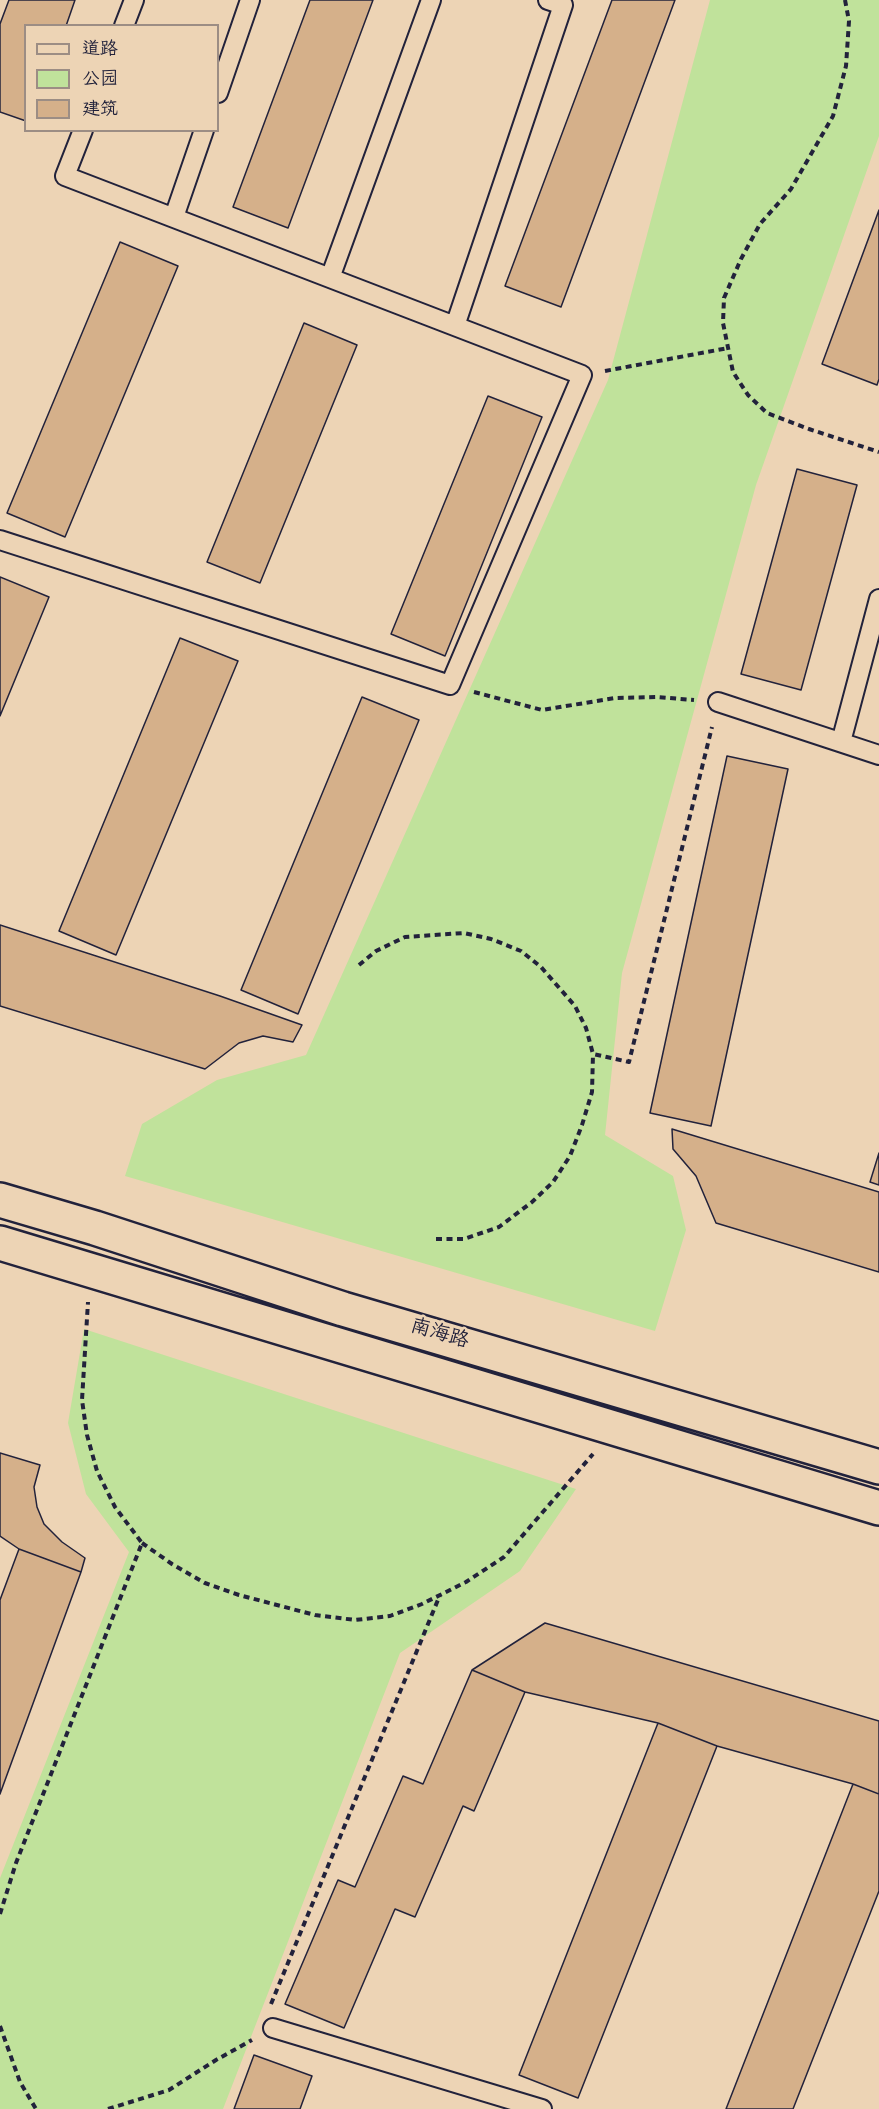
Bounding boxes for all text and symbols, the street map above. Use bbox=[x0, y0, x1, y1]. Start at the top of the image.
legend bbox=[24, 24, 219, 132]
text: 道路 bbox=[82, 38, 118, 63]
text: 公园 bbox=[82, 68, 118, 93]
text: 建筑 bbox=[82, 98, 118, 123]
street label: 南海路 bbox=[407, 1316, 471, 1356]

